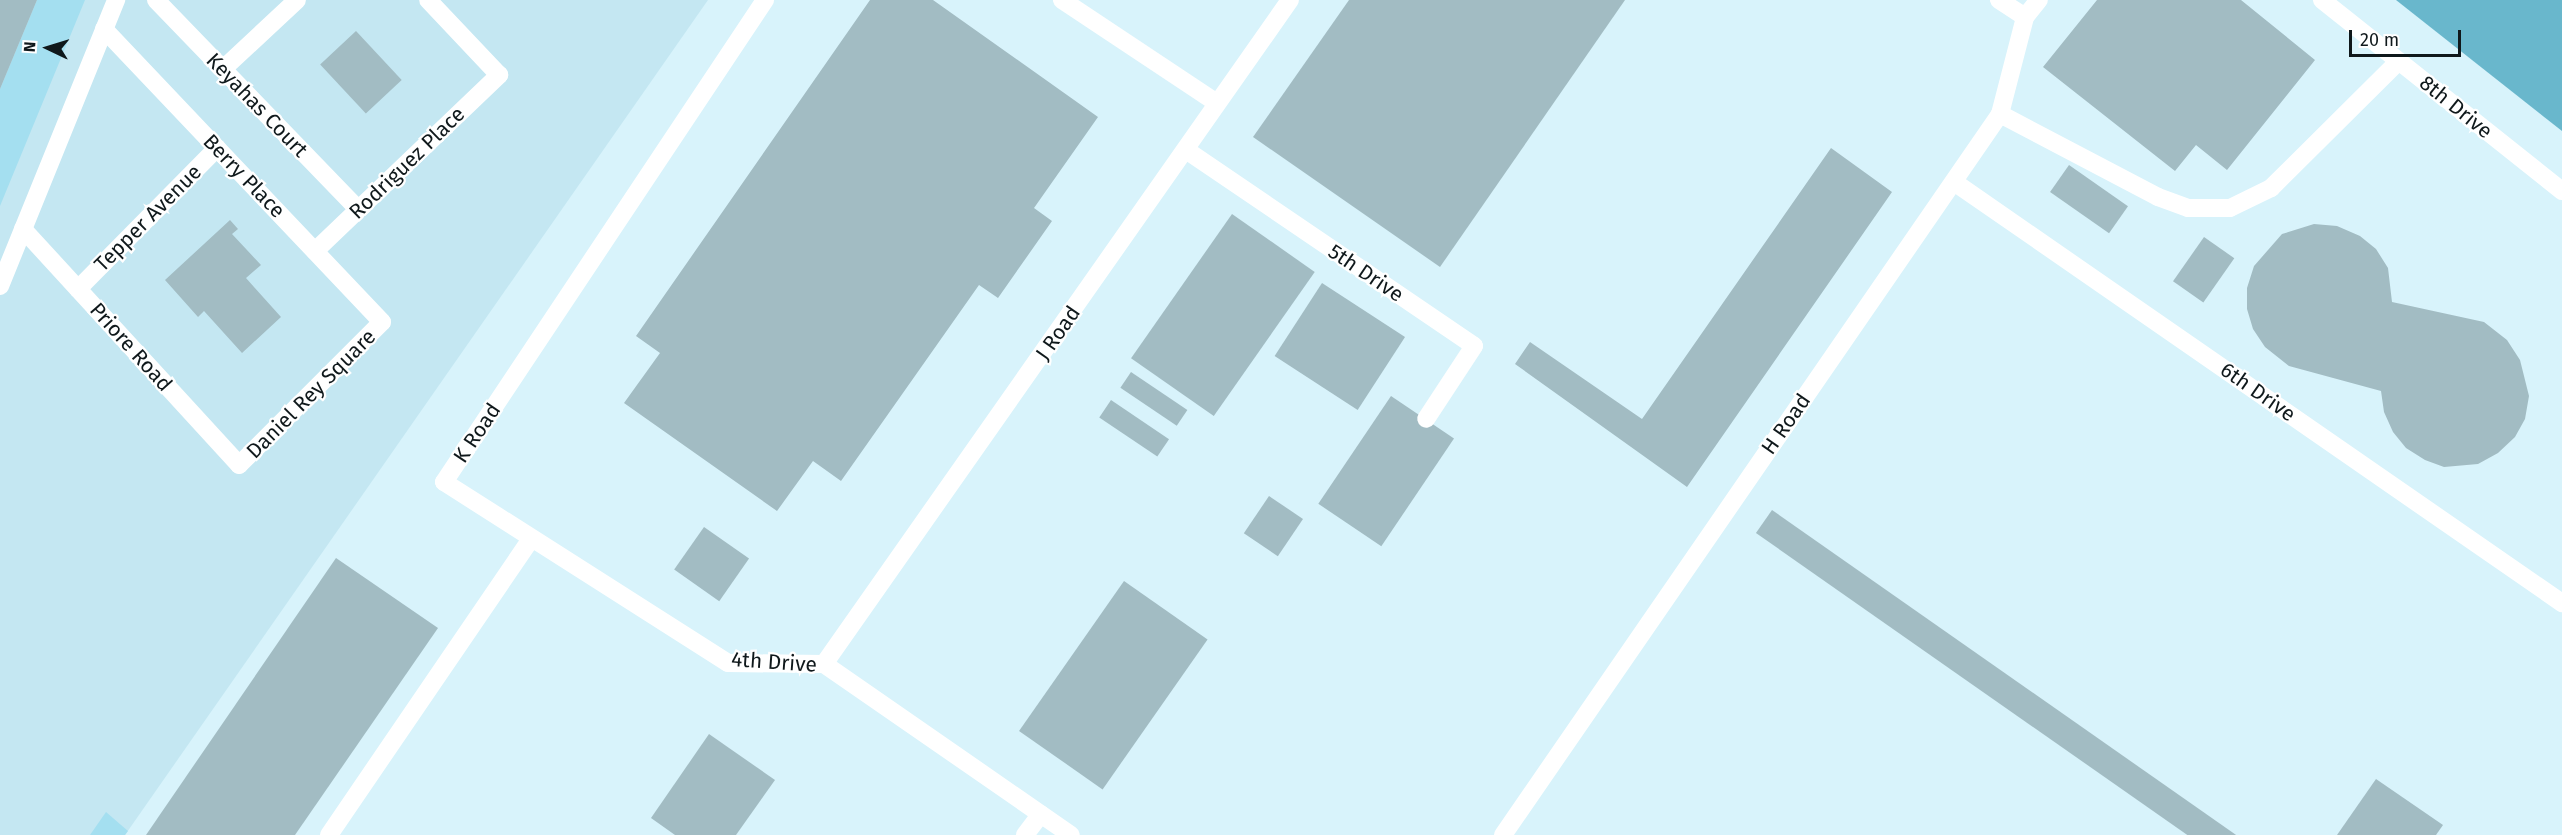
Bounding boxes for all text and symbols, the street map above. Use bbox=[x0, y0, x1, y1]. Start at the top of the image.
north arrow bbox=[18, 18, 78, 78]
scale bar bbox=[2352, 18, 2464, 56]
text: 20 m bbox=[2360, 29, 2399, 51]
text: N bbox=[20, 41, 39, 53]
street label: Keyahas Court bbox=[201, 48, 313, 162]
street label: 8th Drive bbox=[2415, 70, 2497, 144]
street label: Rodriguez Place bbox=[344, 102, 470, 224]
street label: Berry Place bbox=[198, 129, 290, 223]
street label: Tepper Avenue bbox=[89, 159, 207, 277]
street label: 5th Drive bbox=[1324, 239, 1408, 307]
street label: Priore Road bbox=[85, 297, 177, 397]
street label: J Road bbox=[1030, 301, 1086, 365]
street label: Daniel Rey Square bbox=[241, 324, 381, 464]
street label: 6th Drive bbox=[2216, 357, 2300, 427]
street label: H Road bbox=[1756, 389, 1816, 459]
street label: K Road bbox=[448, 398, 506, 468]
street label: 4th Drive bbox=[730, 646, 818, 678]

